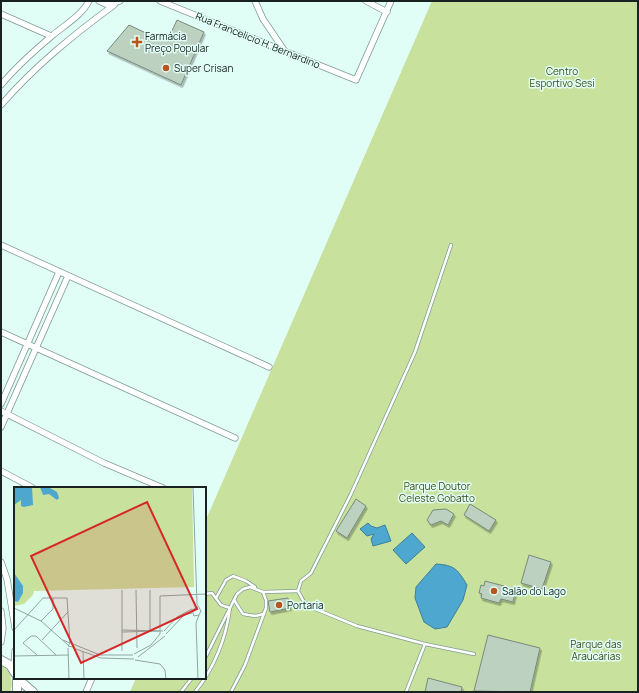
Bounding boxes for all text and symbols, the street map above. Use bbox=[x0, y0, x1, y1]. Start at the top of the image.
street label: Rua Francelicio H. Bernardino bbox=[194, 9, 322, 71]
place label: Farmácia Preço Popular bbox=[145, 29, 209, 55]
marker: Farmácia Preço Popular bbox=[132, 37, 142, 47]
place label: Super Crisan bbox=[174, 61, 233, 75]
marker: Super Crisan bbox=[161, 63, 171, 73]
park label: Centro Esportivo Sesi bbox=[529, 64, 595, 90]
park label: Parque Doutor Celeste Gobatto bbox=[399, 479, 475, 505]
inset map bbox=[14, 487, 206, 679]
place label: Salão do Lago bbox=[502, 584, 566, 598]
marker: Salão do Lago bbox=[489, 586, 499, 596]
place label: Portaria bbox=[287, 598, 324, 612]
marker: Portaria bbox=[274, 600, 284, 610]
park label: Parque das Araucárias bbox=[570, 637, 622, 663]

